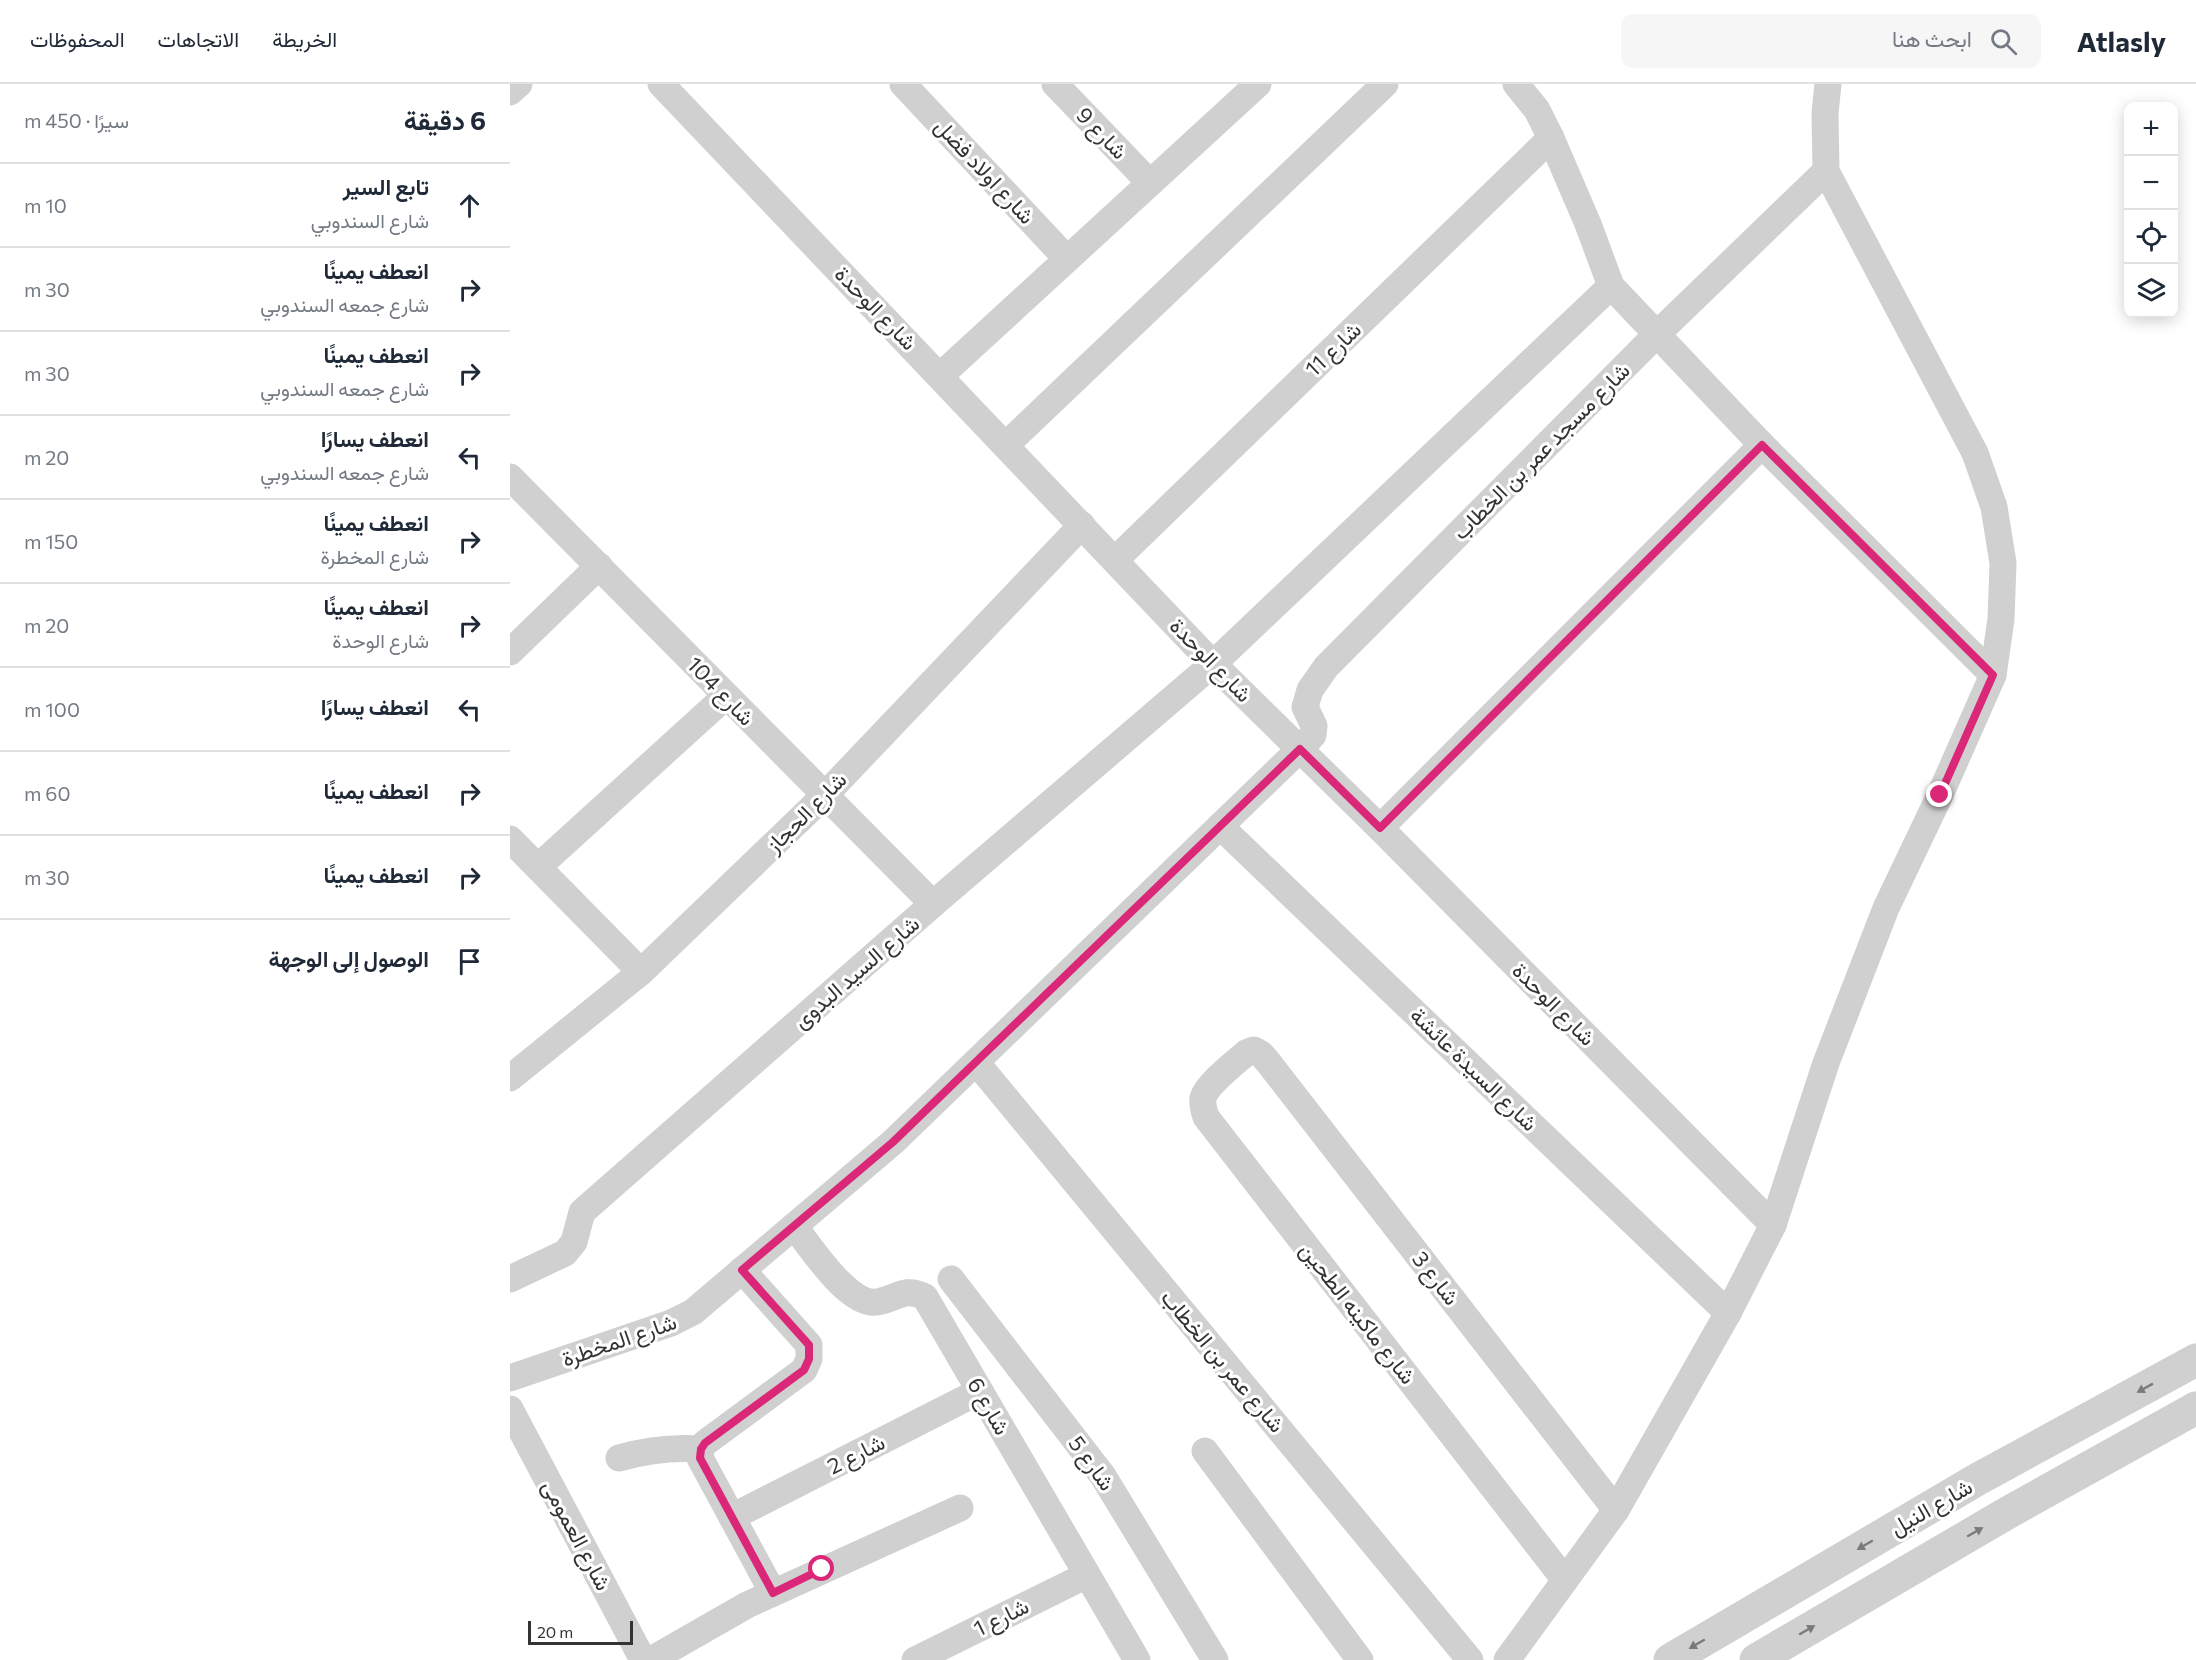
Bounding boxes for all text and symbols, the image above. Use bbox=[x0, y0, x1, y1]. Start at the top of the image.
search box bbox=[1621, 14, 2041, 68]
text: Atlasly bbox=[2077, 24, 2166, 58]
text: ابحث هنا bbox=[1892, 25, 1972, 52]
icon: search bbox=[1987, 25, 2020, 58]
text: المحفوظات bbox=[30, 26, 125, 51]
text: الاتجاهات bbox=[158, 26, 239, 51]
text: الخريطة bbox=[272, 26, 337, 51]
street label: شارع 9 bbox=[1070, 101, 1134, 166]
map controls bbox=[2124, 102, 2178, 318]
button: + bbox=[2124, 102, 2178, 156]
text: 6 دقيقة bbox=[404, 104, 486, 135]
text: سيرًا · 450 m bbox=[24, 108, 129, 132]
street label: شارع اولاد فضل bbox=[928, 112, 1041, 230]
button: − bbox=[2124, 156, 2178, 210]
text: تابع السير bbox=[343, 173, 429, 200]
icon: ahead bbox=[453, 189, 486, 222]
text: 10 m bbox=[24, 193, 67, 217]
text: شارع السندوبي bbox=[311, 208, 429, 232]
button: locate bbox=[2124, 210, 2178, 264]
text: انعطف يمينًا bbox=[323, 257, 429, 284]
street label: شارع الوحدة bbox=[828, 260, 923, 357]
button: layers bbox=[2124, 264, 2178, 318]
icon: right bbox=[453, 273, 486, 306]
text: 30 m bbox=[24, 277, 70, 301]
text: شارع جمعه السندوبي bbox=[260, 292, 429, 316]
street label: شارع 11 bbox=[1299, 316, 1368, 383]
text: انعطف يمينًا bbox=[323, 341, 429, 368]
street label: شارع مسجد عمر بن الخطاب bbox=[1446, 356, 1636, 546]
icon: right bbox=[453, 357, 486, 390]
text: 30 m bbox=[24, 361, 70, 385]
text: شارع جمعه السندوبي bbox=[260, 376, 429, 400]
text: انعطف يسارًا bbox=[321, 425, 429, 452]
icon: left bbox=[453, 441, 486, 474]
text: 20 m bbox=[24, 445, 69, 469]
text: شارع جمعه السندوبي bbox=[260, 460, 429, 484]
text: انعطف يمينًا bbox=[323, 509, 429, 536]
icon: right bbox=[453, 525, 486, 558]
text: 150 m bbox=[24, 529, 78, 553]
text: شارع المخطرة bbox=[320, 544, 429, 568]
text: انعطف يمينًا bbox=[323, 593, 429, 620]
icon: right bbox=[453, 609, 486, 642]
street label: شارع الوحدة bbox=[1163, 612, 1258, 709]
text: 20 m bbox=[24, 613, 69, 637]
text: شارع الوحدة bbox=[332, 628, 429, 652]
street label: شارع 104 bbox=[681, 651, 761, 732]
text: انعطف يسارًا bbox=[321, 693, 429, 720]
icon: left bbox=[453, 693, 486, 726]
text: 100 m bbox=[24, 697, 80, 721]
street label: شارع الحجاز bbox=[759, 766, 853, 860]
text: انعطف يمينًا bbox=[323, 777, 429, 804]
icon: right bbox=[453, 777, 486, 810]
text: 60 m bbox=[24, 781, 71, 805]
route end bbox=[1926, 781, 1952, 807]
text: انعطف يمينًا bbox=[323, 861, 429, 888]
icon: right bbox=[453, 861, 486, 894]
text: 30 m bbox=[24, 865, 70, 889]
street label: شارع السيد البدوى bbox=[787, 909, 926, 1035]
text: الوصول إلى الوجهة bbox=[269, 945, 429, 972]
icon: arrive bbox=[453, 945, 486, 978]
street label: شارع الوحدة bbox=[1506, 956, 1602, 1052]
street label: شارع السيدة عائشة bbox=[1404, 1001, 1544, 1138]
street label: شارع ماكينه الطحين bbox=[1293, 1236, 1422, 1390]
street label: شارع 3 bbox=[1405, 1245, 1466, 1311]
street label: شارع عمر بن الخطاب bbox=[1154, 1284, 1291, 1439]
street label: شارع المخطرة bbox=[558, 1307, 680, 1374]
street label: شارع 6 bbox=[961, 1372, 1017, 1440]
one-way arrow bbox=[2136, 1383, 2153, 1393]
street label: شارع 2 bbox=[823, 1428, 890, 1481]
street label: شارع 5 bbox=[1062, 1430, 1121, 1497]
street label: شارع النيل bbox=[1885, 1472, 1978, 1543]
street label: شارع العمومى bbox=[535, 1475, 618, 1596]
one-way arrow bbox=[1967, 1527, 1984, 1537]
one-way arrow bbox=[1857, 1540, 1873, 1551]
route start bbox=[808, 1555, 834, 1581]
street label: شارع 1 bbox=[969, 1592, 1034, 1643]
scale bar bbox=[528, 1618, 633, 1646]
text: 20 m bbox=[537, 1622, 573, 1641]
one-way arrow bbox=[1799, 1625, 1815, 1636]
one-way arrow bbox=[1689, 1639, 1705, 1650]

